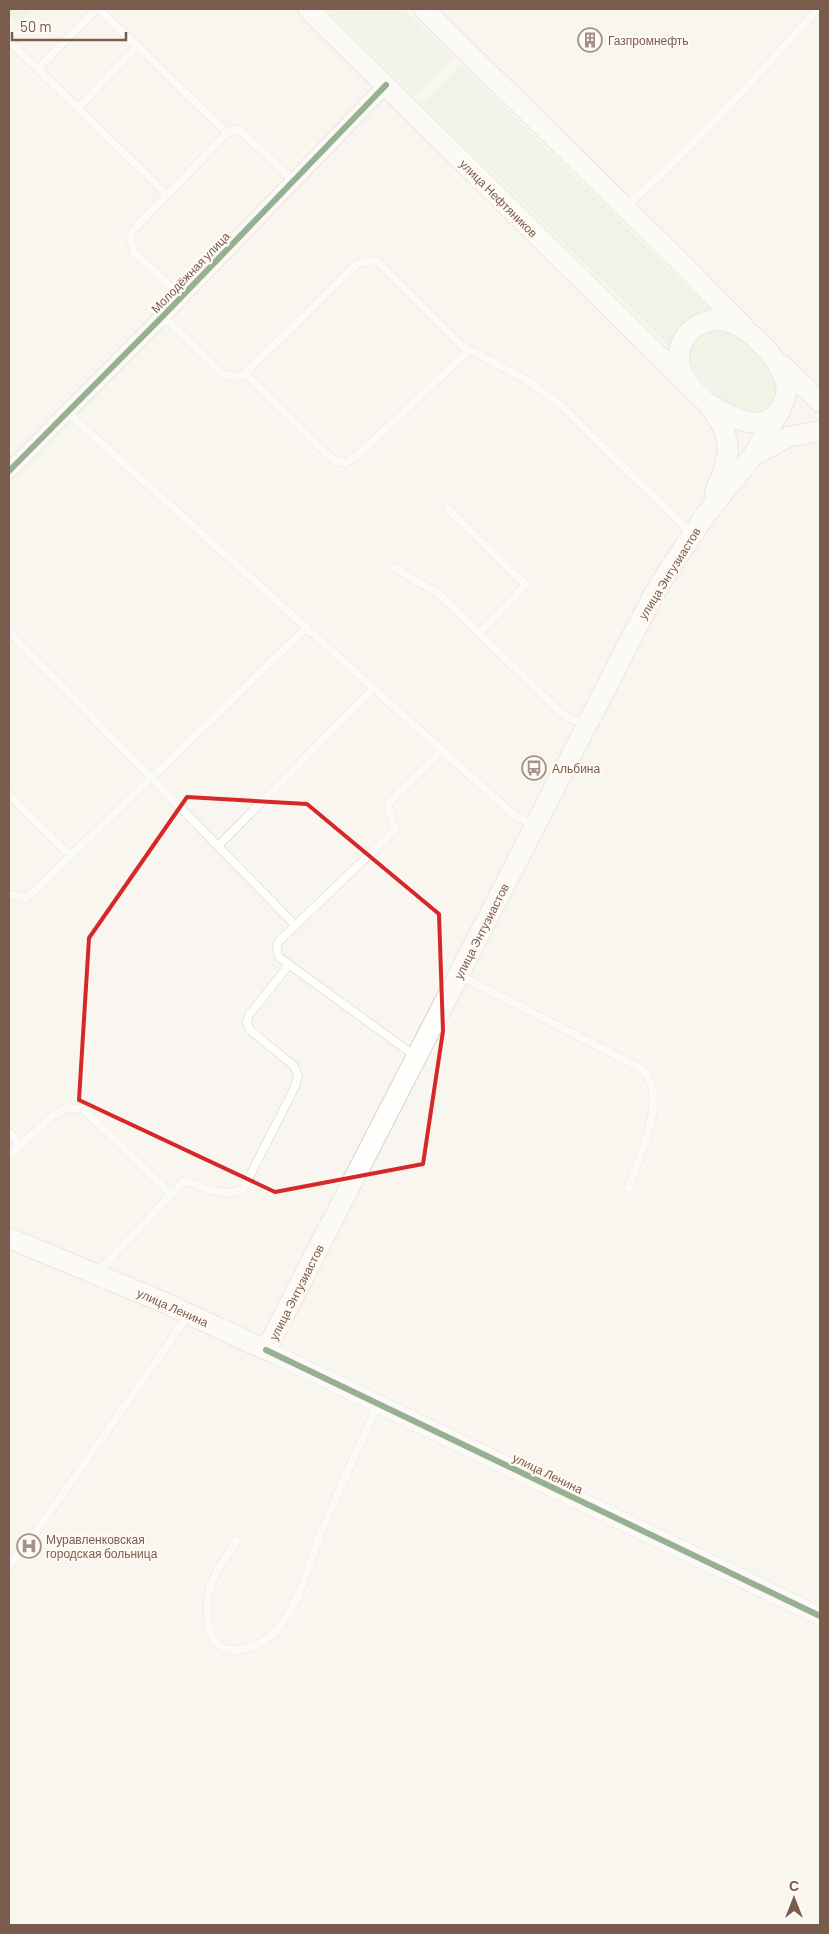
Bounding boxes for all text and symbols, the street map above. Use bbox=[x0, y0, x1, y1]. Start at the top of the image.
scale bar bbox=[12, 10, 126, 42]
text: 50 m bbox=[20, 17, 52, 35]
building icon: Газпромнефть bbox=[577, 27, 603, 53]
place label: Газпромнефть bbox=[608, 33, 689, 48]
street label: улица Нефтяников bbox=[457, 156, 541, 240]
street label: Молодёжная улица bbox=[148, 228, 233, 316]
street label: улица Энтузиастов bbox=[635, 525, 704, 622]
bus stop icon: Альбина bbox=[521, 755, 547, 781]
place label: Альбина bbox=[552, 761, 600, 775]
street label: улица Энтузиастов bbox=[451, 881, 512, 982]
street label: улица Энтузиастов bbox=[266, 1242, 327, 1343]
street label: улица Ленина bbox=[135, 1285, 211, 1330]
street label: улица Ленина bbox=[510, 1450, 586, 1497]
place label: Муравленковская городская больница bbox=[46, 1532, 158, 1561]
hospital icon: Муравленковская городская больница bbox=[16, 1533, 42, 1559]
north arrow bbox=[769, 1874, 819, 1924]
text: С bbox=[789, 1877, 799, 1894]

